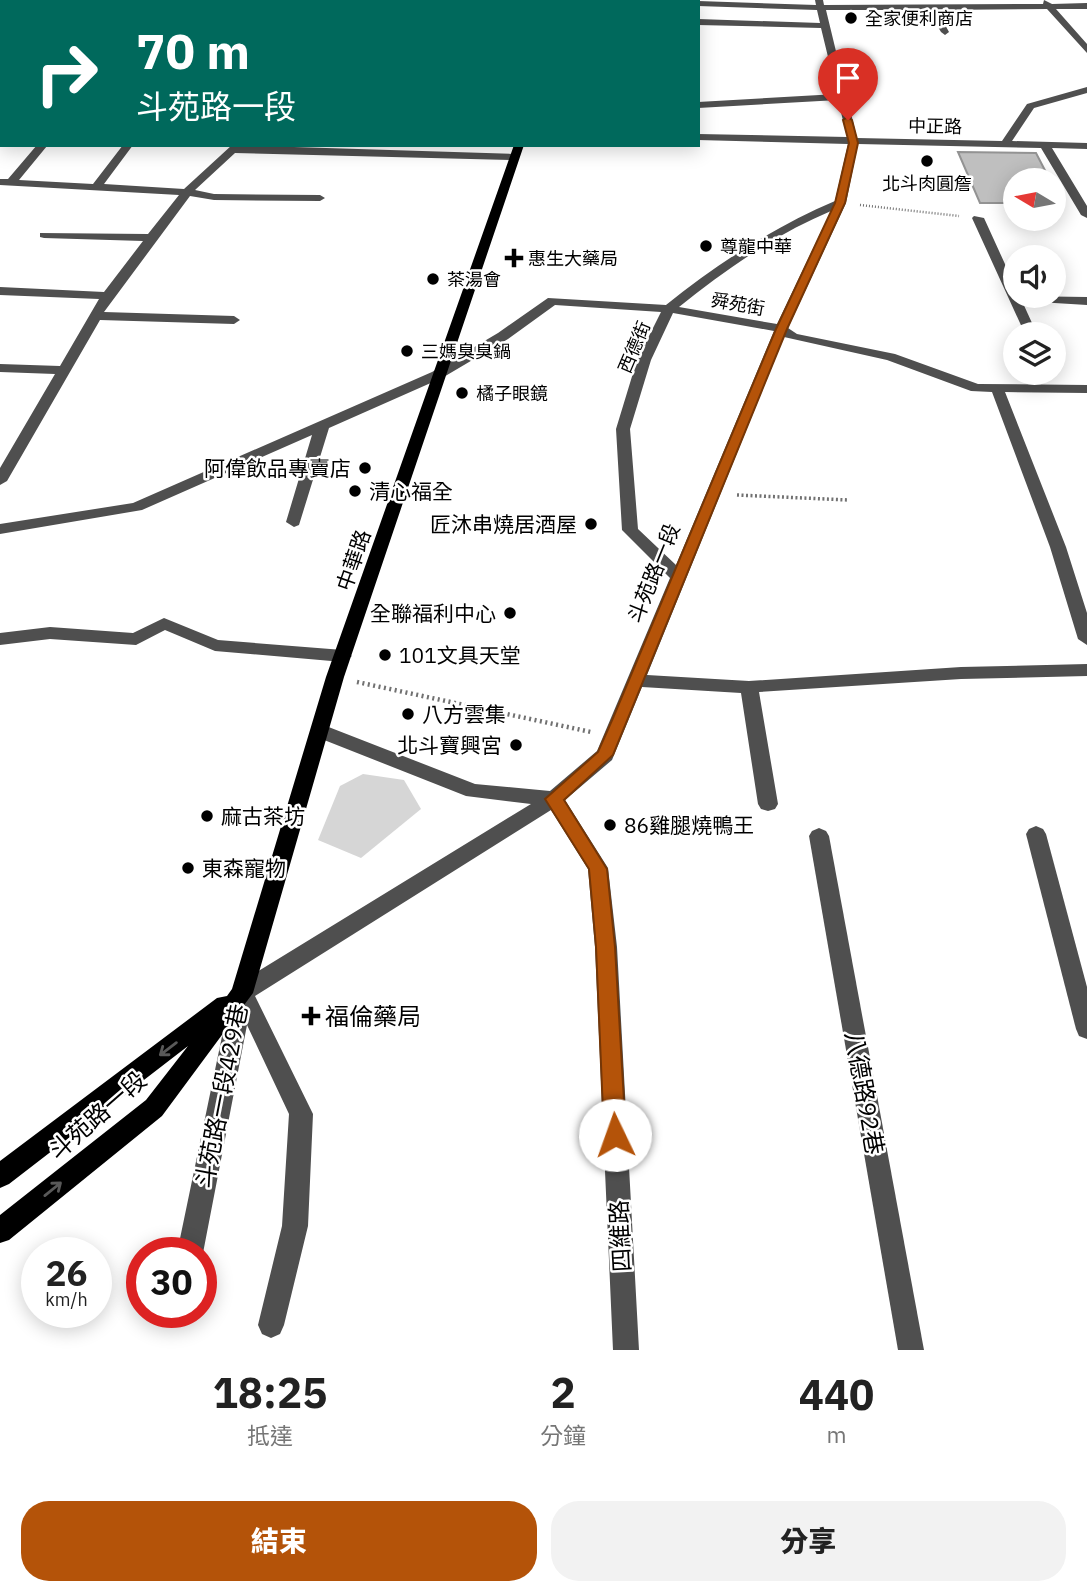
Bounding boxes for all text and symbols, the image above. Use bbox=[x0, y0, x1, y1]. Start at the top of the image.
place label: 全家便利商店 bbox=[865, 7, 973, 30]
marker: 全家便利商店 bbox=[843, 10, 859, 26]
text: 70 m bbox=[136, 19, 250, 82]
icon: right bbox=[21, 28, 112, 119]
pin bbox=[818, 48, 878, 120]
icon: arrive bbox=[829, 59, 867, 97]
text: 斗苑路一段 bbox=[136, 85, 296, 127]
street label: 中正路 bbox=[908, 114, 962, 138]
marker: 北斗肉圓詹 bbox=[919, 153, 935, 169]
north arrow bbox=[1003, 168, 1066, 231]
map controls bbox=[1003, 168, 1066, 385]
place label: 北斗肉圓詹 bbox=[882, 172, 972, 195]
place label: 尊龍中華 bbox=[720, 235, 792, 258]
marker: 尊龍中華 bbox=[698, 238, 714, 254]
button: sound bbox=[1003, 245, 1066, 308]
place label: 惠生大藥局 bbox=[528, 247, 618, 270]
marker: 惠生大藥局 bbox=[506, 250, 522, 266]
place label: 茶湯會 bbox=[447, 268, 501, 291]
marker: 茶湯會 bbox=[425, 271, 441, 287]
street label: 舜苑街 bbox=[709, 288, 767, 320]
street label: 西德街 bbox=[613, 318, 655, 376]
button: layers bbox=[1003, 322, 1066, 385]
place label: 三媽臭臭鍋 bbox=[421, 340, 511, 363]
marker: 三媽臭臭鍋 bbox=[399, 343, 415, 359]
place label: 橘子眼鏡 bbox=[476, 382, 548, 405]
marker: 橘子眼鏡 bbox=[454, 385, 470, 401]
place label: 阿偉飲品專賣店 bbox=[204, 454, 351, 482]
marker: 阿偉飲品專賣店 bbox=[357, 460, 373, 476]
place label: 清心福全 bbox=[369, 477, 453, 505]
marker: 清心福全 bbox=[347, 483, 363, 499]
place label: 匠沐串燒居酒屋 bbox=[430, 510, 577, 538]
marker: 匠沐串燒居酒屋 bbox=[583, 516, 599, 532]
street label: 斗苑路一段 bbox=[620, 519, 686, 627]
street label: 中華路 bbox=[330, 526, 376, 594]
place label: 全聯福利中心 bbox=[370, 599, 496, 627]
marker: 全聯福利中心 bbox=[502, 605, 518, 621]
place label: 101文具天堂 bbox=[399, 641, 521, 669]
marker: 101文具天堂 bbox=[377, 647, 393, 663]
place label: 八方雲集 bbox=[422, 700, 506, 728]
marker: 八方雲集 bbox=[400, 706, 416, 722]
place label: 北斗寶興宮 bbox=[397, 731, 502, 759]
marker: 北斗寶興宮 bbox=[508, 737, 524, 753]
place label: 麻古茶坊 bbox=[221, 802, 305, 830]
marker: 麻古茶坊 bbox=[199, 808, 215, 824]
place label: 86雞腿燒鴨王 bbox=[624, 811, 754, 839]
marker: 86雞腿燒鴨王 bbox=[602, 817, 618, 833]
place label: 東森寵物 bbox=[202, 854, 286, 882]
marker: 東森寵物 bbox=[180, 860, 196, 876]
place label: 福倫藥局 bbox=[325, 1000, 421, 1032]
street label: 斗苑路一段429巷 bbox=[187, 1001, 255, 1191]
marker: 福倫藥局 bbox=[303, 1008, 319, 1024]
street label: 八德路92巷 bbox=[838, 1029, 892, 1157]
one-way arrow bbox=[159, 1041, 177, 1056]
street label: 斗苑路一段 bbox=[41, 1064, 153, 1166]
position arrow bbox=[578, 1098, 652, 1172]
one-way arrow bbox=[44, 1181, 62, 1196]
street label: 四維路 bbox=[602, 1199, 638, 1273]
speed limit sign: 30 bbox=[126, 1237, 217, 1328]
text: 26 bbox=[45, 1250, 88, 1296]
text: km/h bbox=[45, 1288, 88, 1311]
text: 18:25 bbox=[213, 1365, 327, 1420]
text: 2 bbox=[550, 1365, 576, 1420]
text: 440 bbox=[799, 1367, 874, 1422]
text: m bbox=[826, 1419, 847, 1449]
text: 抵達 bbox=[247, 1420, 293, 1450]
text: 分鐘 bbox=[540, 1420, 586, 1450]
button: 結束 bbox=[21, 1501, 537, 1581]
button: 分享 bbox=[551, 1501, 1066, 1581]

